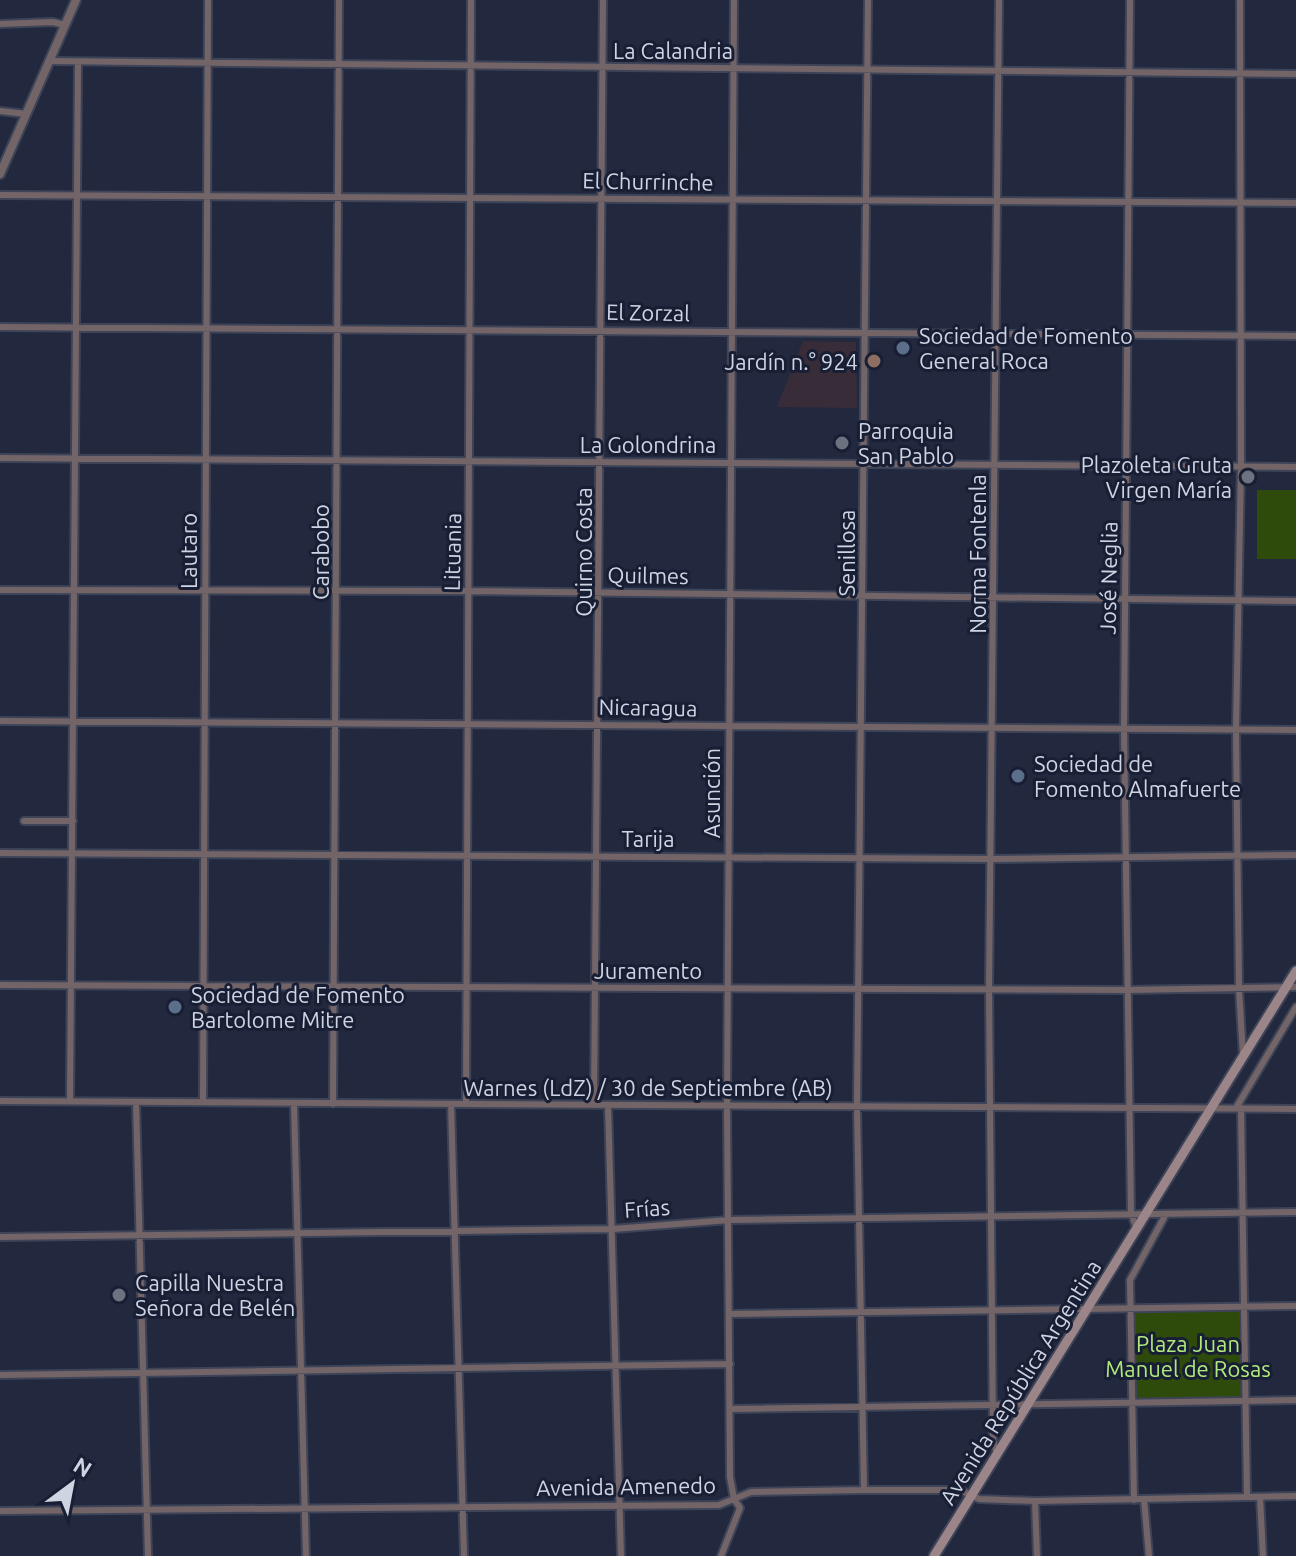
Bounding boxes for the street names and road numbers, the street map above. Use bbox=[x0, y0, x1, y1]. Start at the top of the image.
street label: La Calandria bbox=[613, 38, 733, 63]
street label: El Churrinche bbox=[582, 167, 714, 195]
street label: El Zorzal bbox=[606, 299, 690, 325]
street label: La Golondrina bbox=[580, 432, 716, 457]
street label: Norma Fontenla bbox=[965, 474, 990, 634]
street label: Quirno Costa bbox=[571, 487, 596, 617]
street label: Carabobo bbox=[308, 504, 333, 600]
street label: Senillosa bbox=[834, 510, 859, 596]
street label: Lautaro bbox=[176, 513, 201, 589]
street label: Lituania bbox=[439, 513, 465, 591]
street label: José Neglia bbox=[1095, 521, 1121, 635]
street label: Quilmes bbox=[607, 562, 689, 588]
street label: Nicaragua bbox=[598, 694, 698, 720]
street label: Asunción bbox=[699, 748, 724, 838]
street label: Tarija bbox=[621, 826, 675, 851]
street label: Juramento bbox=[594, 958, 702, 983]
street label: Warnes (LdZ) / 30 de Septiembre (AB) bbox=[463, 1075, 833, 1101]
street label: Frías bbox=[623, 1194, 671, 1222]
street label: Avenida República Argentina bbox=[934, 1255, 1106, 1509]
street label: Avenida Amenedo bbox=[536, 1472, 716, 1500]

